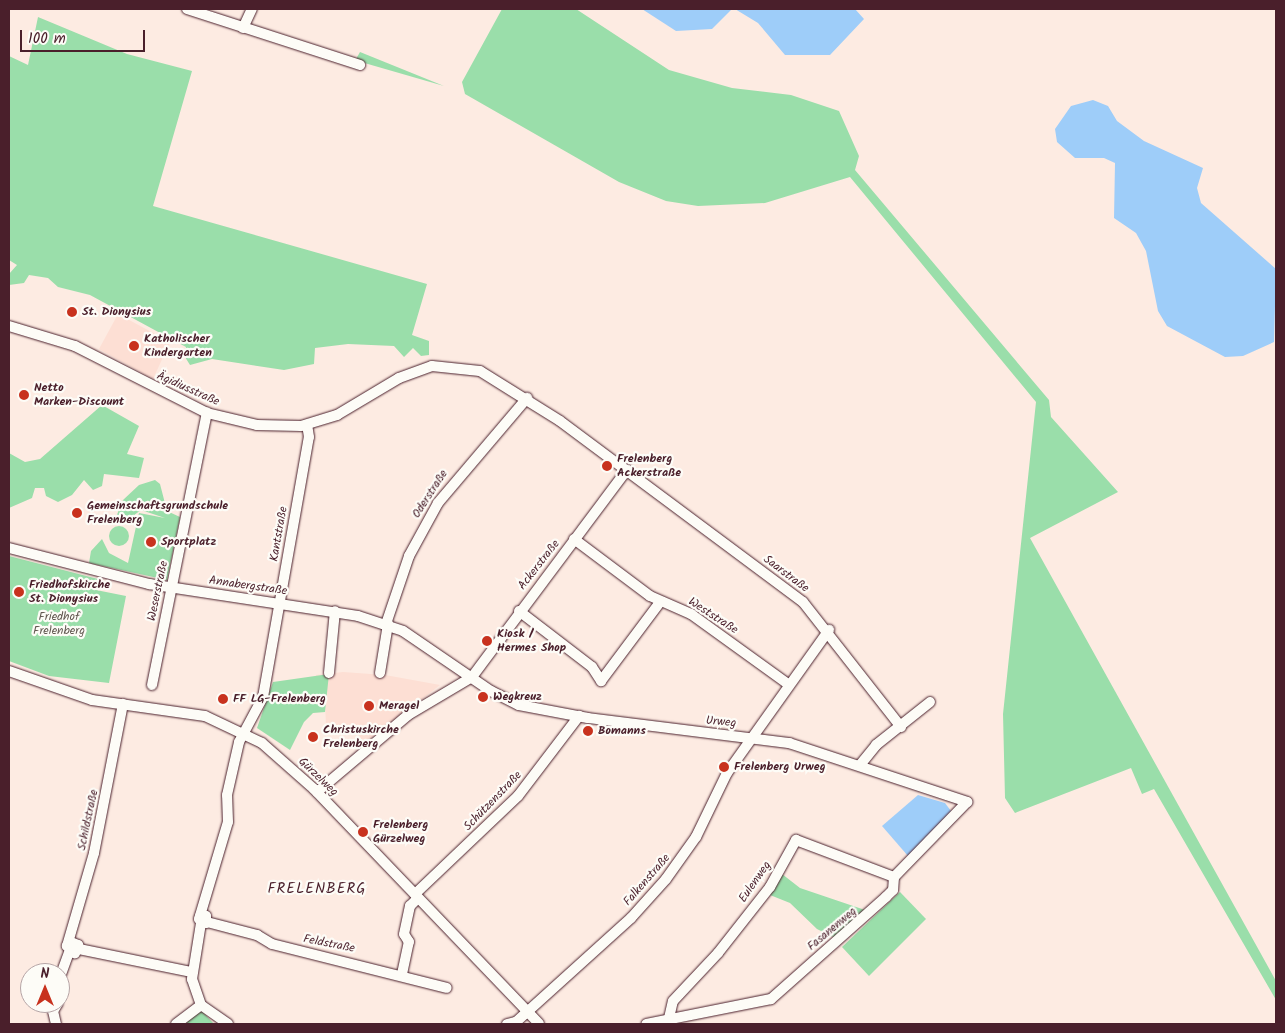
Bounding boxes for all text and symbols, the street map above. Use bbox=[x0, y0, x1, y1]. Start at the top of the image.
scale bar bbox=[22, 20, 148, 52]
text: 100 m bbox=[28, 27, 66, 51]
place label: St. Dionysius bbox=[82, 305, 151, 319]
marker: St. Dionysius bbox=[66, 306, 78, 318]
place label: Katholischer Kindergarten bbox=[144, 332, 212, 360]
marker: Katholischer Kindergarten bbox=[128, 340, 140, 352]
street label: Ägidiusstraße bbox=[154, 369, 222, 409]
place label: Netto Marken-Discount bbox=[34, 381, 124, 409]
marker: Netto Marken-Discount bbox=[18, 389, 30, 401]
place label: Frelenberg Ackerstraße bbox=[617, 452, 681, 480]
marker: Frelenberg Ackerstraße bbox=[601, 460, 613, 472]
street label: Oderstraße bbox=[409, 467, 451, 521]
place label: Gemeinschaftsgrundschule Frelenberg bbox=[87, 499, 228, 527]
street label: Kantstraße bbox=[267, 505, 291, 563]
marker: Gemeinschaftsgrundschule Frelenberg bbox=[71, 507, 83, 519]
place label: Sportplatz bbox=[161, 535, 216, 549]
marker: Sportplatz bbox=[145, 536, 157, 548]
street label: Ackerstraße bbox=[515, 537, 563, 593]
street label: Saarstraße bbox=[760, 552, 812, 596]
street label: Weserstraße bbox=[145, 560, 171, 622]
street label: Annabergstraße bbox=[208, 573, 288, 599]
place label: Friedhofskirche St. Dionysius bbox=[29, 578, 110, 606]
marker: Friedhofskirche St. Dionysius bbox=[13, 586, 25, 598]
street label: Weststraße bbox=[685, 595, 741, 637]
park label: Friedhof Frelenberg bbox=[33, 610, 85, 638]
place label: Kiosk / Hermes Shop bbox=[497, 627, 566, 655]
marker: Kiosk / Hermes Shop bbox=[481, 635, 493, 647]
place label: Wegkreuz bbox=[493, 690, 542, 704]
marker: Wegkreuz bbox=[477, 691, 489, 703]
place label: FF LG-Frelenberg bbox=[233, 692, 326, 706]
marker: FF LG-Frelenberg bbox=[217, 693, 229, 705]
place label: Meragel bbox=[379, 699, 419, 713]
marker: Meragel bbox=[363, 700, 375, 712]
street label: Urweg bbox=[705, 714, 737, 730]
place label: Christuskirche Frelenberg bbox=[323, 723, 399, 751]
place label: Bomanns bbox=[598, 724, 646, 738]
marker: Bomanns bbox=[582, 725, 594, 737]
marker: Christuskirche Frelenberg bbox=[307, 731, 319, 743]
street label: Gürzelweg bbox=[295, 755, 341, 799]
place label: Frelenberg Urweg bbox=[734, 760, 825, 774]
marker: Frelenberg Urweg bbox=[718, 761, 730, 773]
street label: Schützenstraße bbox=[461, 768, 525, 834]
street label: Schildstraße bbox=[75, 788, 101, 852]
place label: Frelenberg Gürzelweg bbox=[373, 818, 428, 846]
marker: Frelenberg Gürzelweg bbox=[357, 826, 369, 838]
street label: Falkenstraße bbox=[621, 851, 673, 909]
street label: Eulenweg bbox=[736, 859, 774, 905]
district label: FRELENBERG bbox=[266, 881, 368, 899]
street label: Fasanenweg bbox=[804, 904, 860, 954]
street label: Feldstraße bbox=[302, 932, 356, 956]
north arrow bbox=[20, 963, 70, 1013]
text: N bbox=[41, 963, 49, 985]

